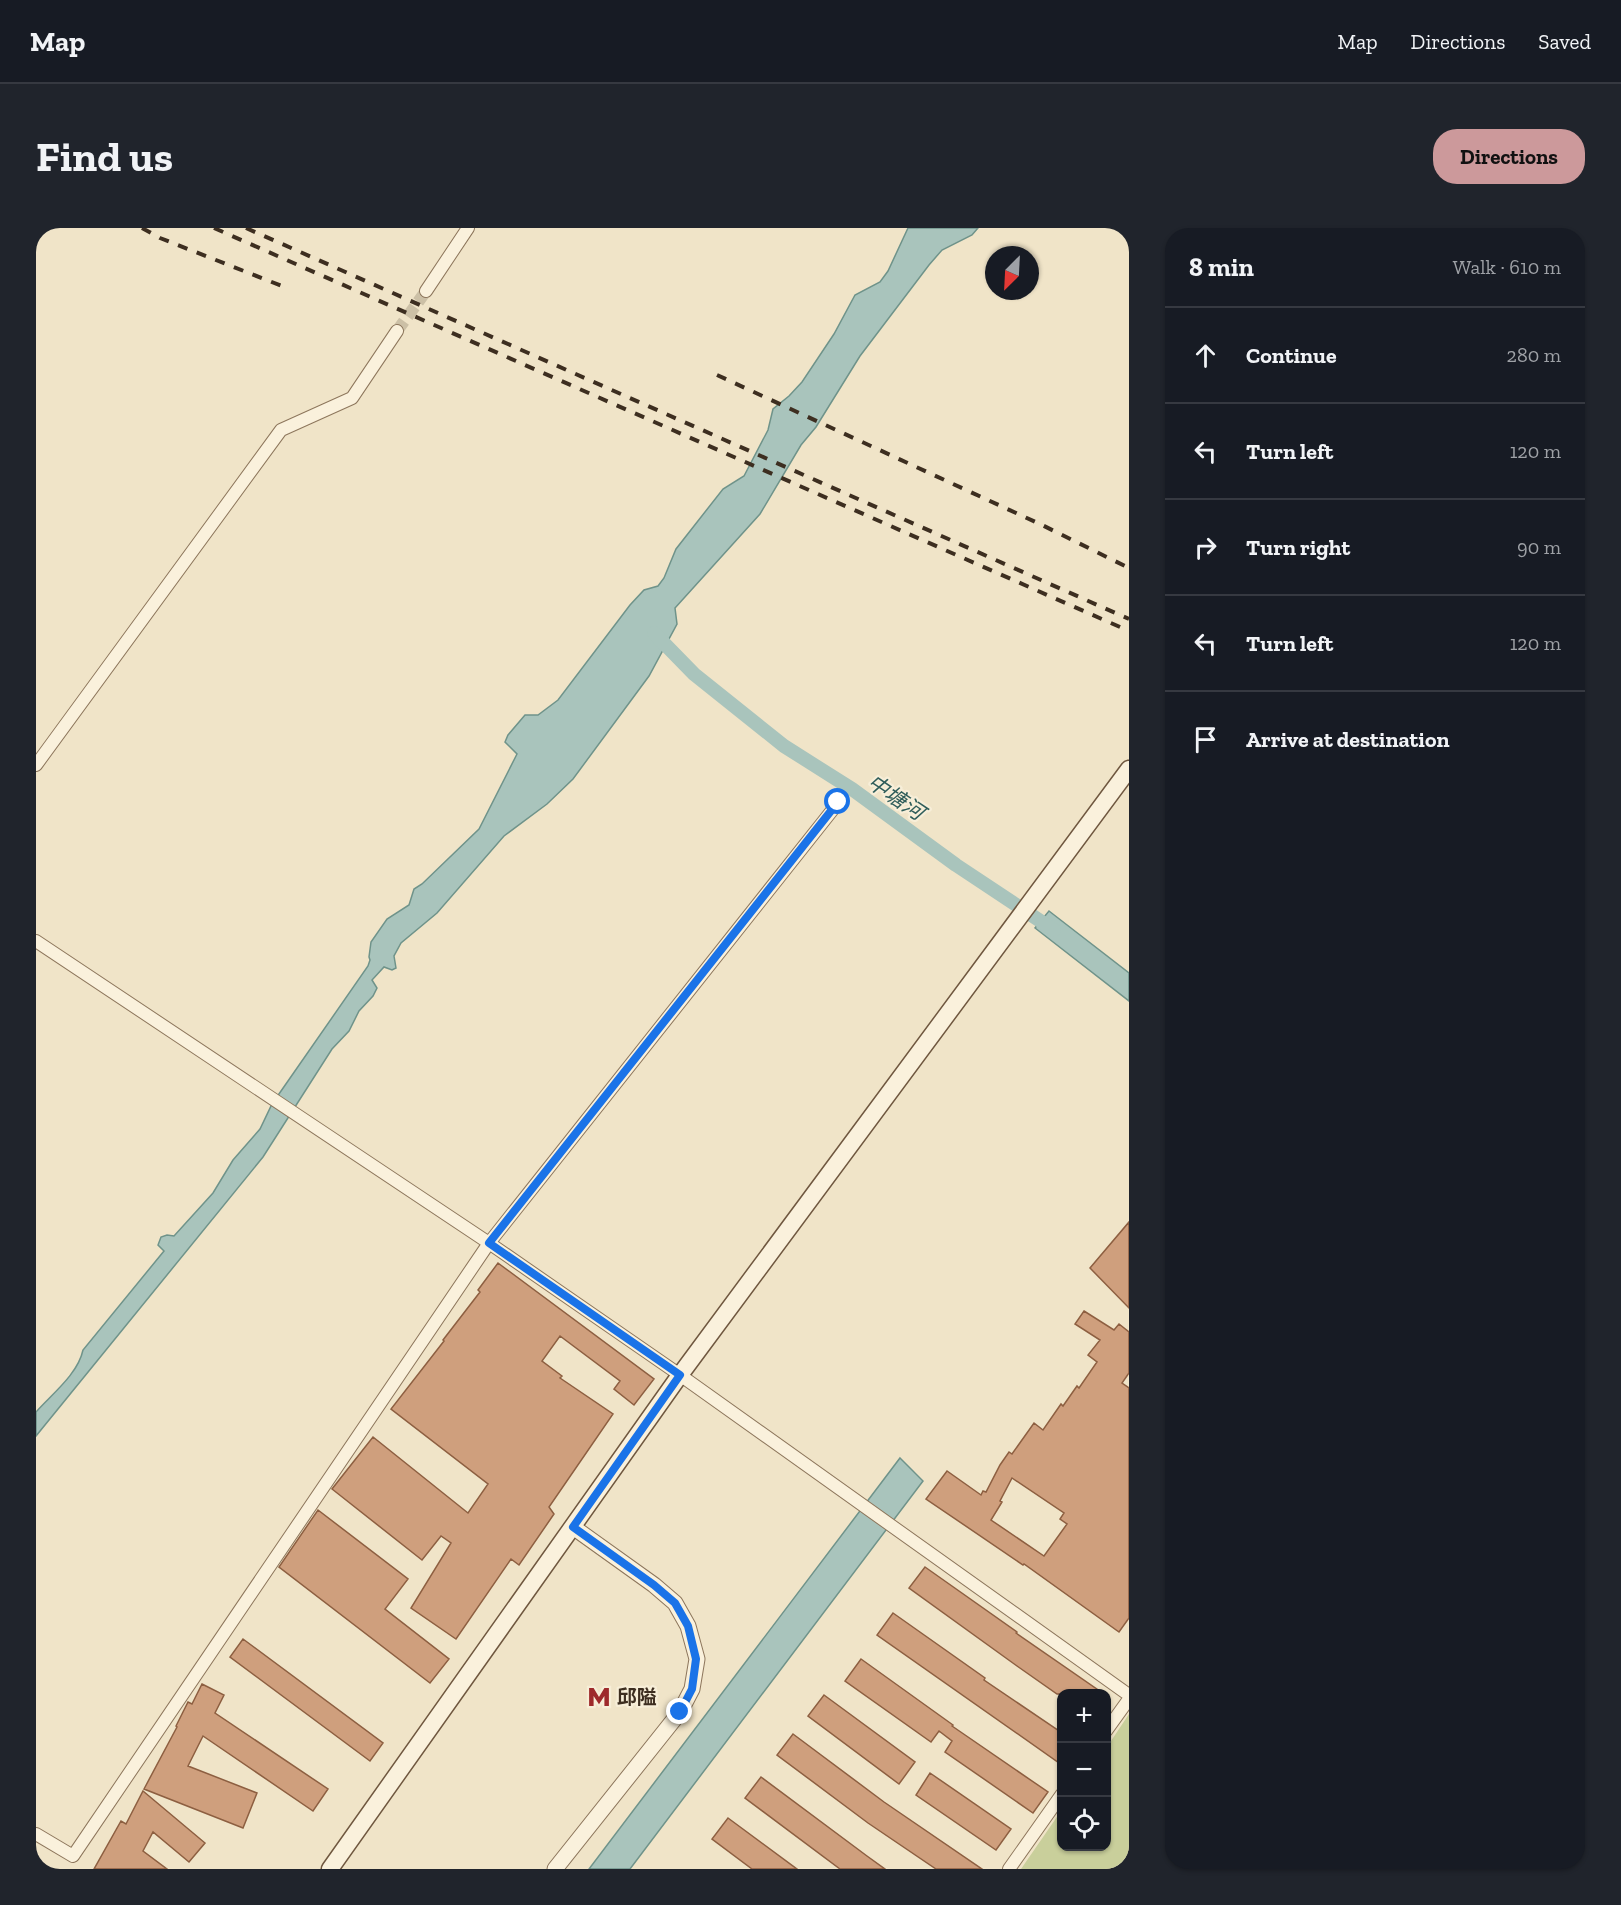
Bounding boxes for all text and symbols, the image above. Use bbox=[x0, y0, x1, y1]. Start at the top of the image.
text: Map bbox=[30, 25, 85, 58]
text: Map bbox=[1338, 29, 1378, 54]
text: Directions bbox=[1411, 29, 1505, 54]
text: Saved bbox=[1538, 29, 1591, 54]
button: Directions bbox=[1433, 129, 1585, 184]
text: Find us bbox=[36, 131, 173, 182]
north arrow bbox=[985, 246, 1039, 300]
text: 8 min bbox=[1189, 251, 1254, 283]
text: Walk · 610 m bbox=[1453, 255, 1561, 279]
icon: ahead bbox=[1189, 339, 1222, 372]
text: Continue bbox=[1246, 342, 1337, 369]
text: 280 m bbox=[1507, 343, 1561, 367]
icon: left bbox=[1189, 435, 1222, 468]
text: Turn left bbox=[1246, 438, 1333, 465]
text: 120 m bbox=[1510, 439, 1561, 463]
icon: right bbox=[1189, 531, 1222, 564]
text: Turn right bbox=[1246, 534, 1350, 561]
text: 90 m bbox=[1517, 535, 1561, 559]
icon: left bbox=[1189, 627, 1222, 660]
text: Turn left bbox=[1246, 630, 1333, 657]
text: 120 m bbox=[1510, 631, 1561, 655]
icon: arrive bbox=[1189, 723, 1222, 756]
text: Arrive at destination bbox=[1246, 726, 1449, 753]
water label: 中塘河 bbox=[863, 769, 932, 827]
route start bbox=[824, 788, 850, 814]
metro station icon: 邱隘 bbox=[586, 1684, 612, 1710]
place label: 邱隘 bbox=[617, 1685, 657, 1709]
map controls bbox=[1057, 1689, 1111, 1851]
button: + bbox=[1057, 1689, 1111, 1743]
route end bbox=[666, 1698, 692, 1724]
button: − bbox=[1057, 1743, 1111, 1797]
button: locate bbox=[1057, 1797, 1111, 1851]

